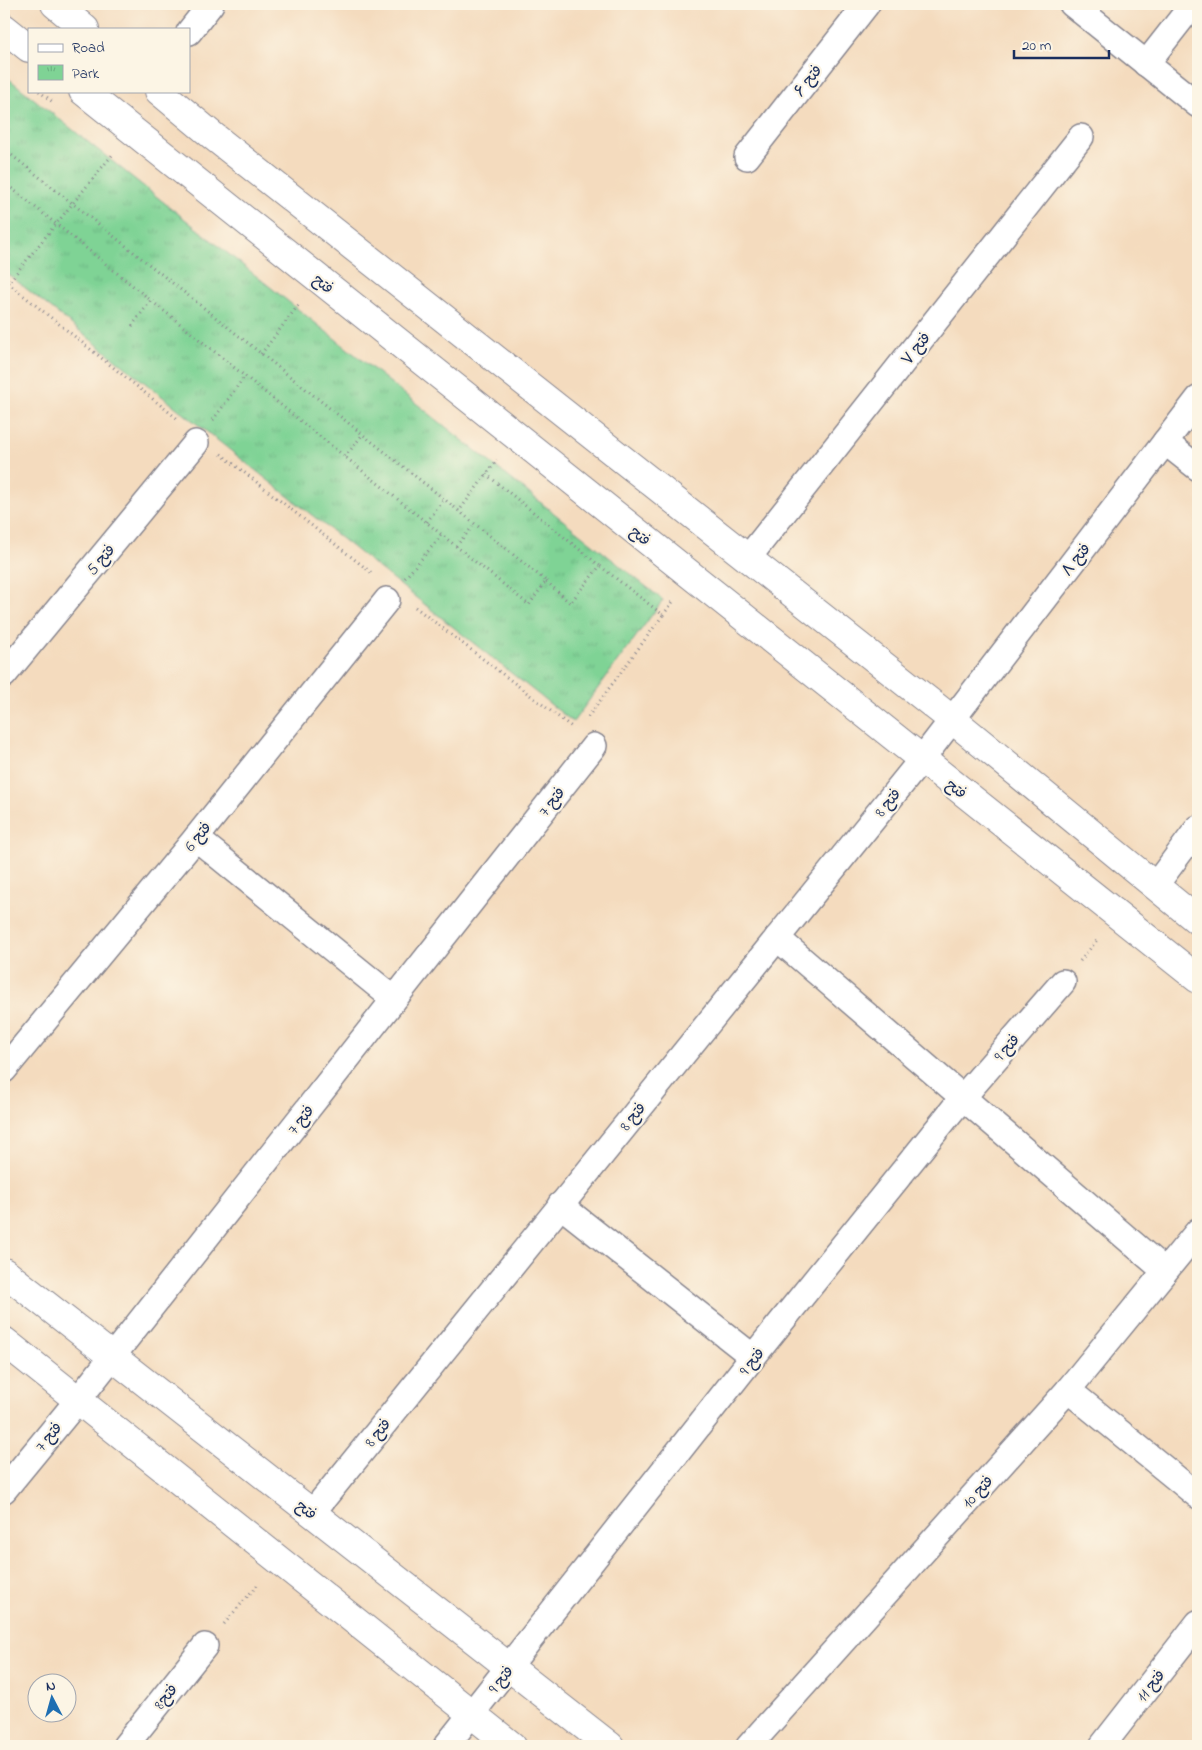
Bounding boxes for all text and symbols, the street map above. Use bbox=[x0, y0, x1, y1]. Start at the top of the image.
legend bbox=[28, 28, 190, 92]
scale bar bbox=[1014, 28, 1110, 60]
text: 20 m bbox=[1022, 35, 1052, 57]
text: Road bbox=[72, 37, 105, 59]
street label: فتح ۶ bbox=[788, 60, 829, 102]
text: Park bbox=[72, 63, 100, 85]
street label: فتح bbox=[307, 269, 339, 301]
street label: فتح ۷ bbox=[896, 327, 937, 371]
street label: فتح bbox=[624, 521, 656, 553]
street label: فتح ۸ bbox=[1056, 538, 1097, 582]
street label: فتح 5 bbox=[81, 539, 122, 581]
street label: فتح bbox=[940, 774, 972, 806]
street label: فتح 7 bbox=[533, 782, 572, 822]
street label: فتح 8 bbox=[869, 784, 908, 823]
street label: فتح 6 bbox=[179, 817, 218, 857]
street label: فتح 9 bbox=[989, 1029, 1026, 1068]
street label: فتح 8 bbox=[614, 1098, 653, 1137]
street label: فتح 7 bbox=[282, 1100, 321, 1140]
street label: فتح 9 bbox=[734, 1343, 771, 1382]
street label: فتح 8 bbox=[359, 1414, 398, 1453]
street label: فتح 7 bbox=[30, 1417, 69, 1457]
street label: فتح 10 bbox=[957, 1470, 1000, 1514]
street label: فتح bbox=[290, 1495, 322, 1527]
street label: فتح 9 bbox=[483, 1661, 520, 1700]
street label: فتح 11 bbox=[1131, 1665, 1172, 1708]
north arrow bbox=[28, 1672, 78, 1722]
text: N bbox=[45, 1676, 57, 1697]
street label: فتح8 bbox=[149, 1679, 184, 1715]

